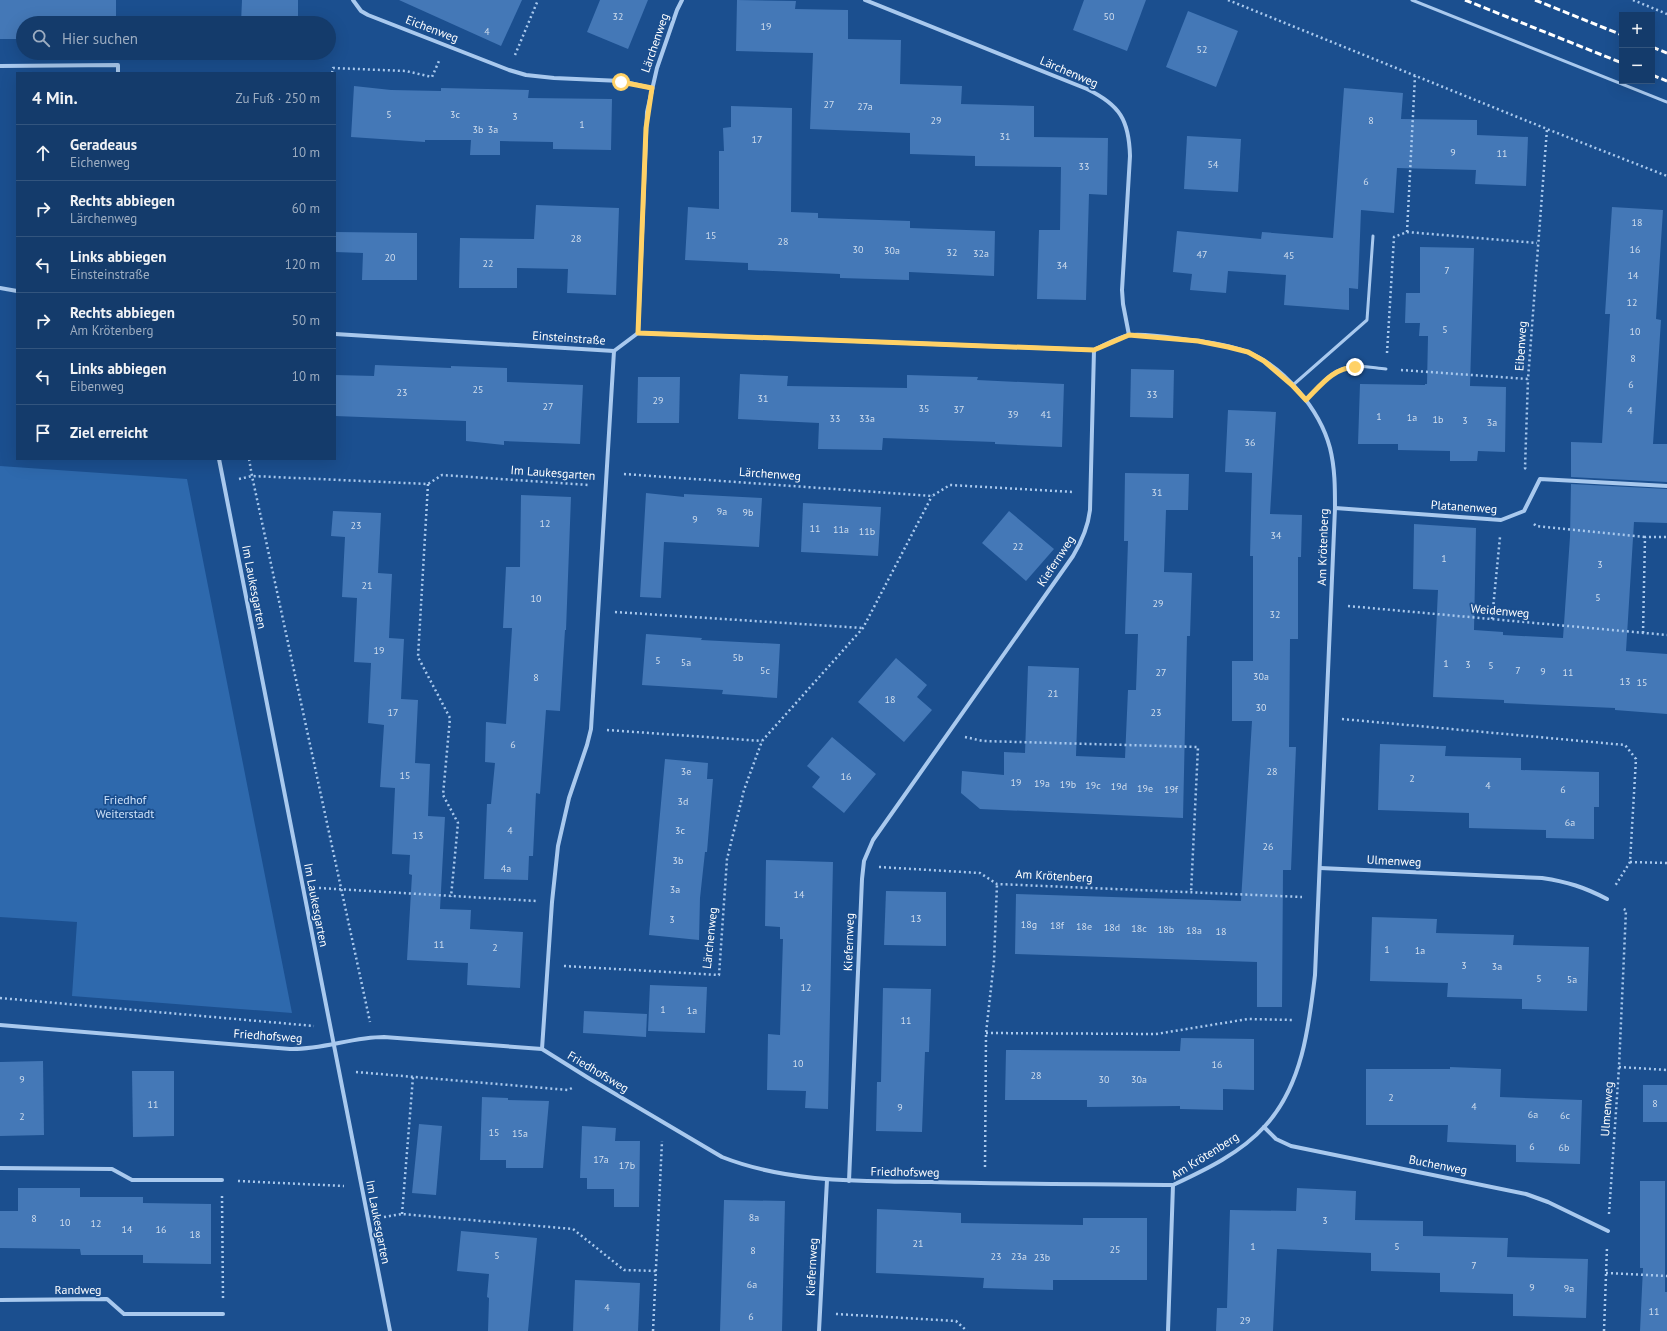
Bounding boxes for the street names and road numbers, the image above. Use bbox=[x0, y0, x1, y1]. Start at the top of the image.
street label: Lärchenweg bbox=[637, 11, 672, 75]
street label: Eichenweg bbox=[404, 12, 461, 45]
street label: Lärchenweg bbox=[1038, 53, 1101, 91]
street label: Eibenweg bbox=[1511, 321, 1530, 371]
street label: Einsteinstraße bbox=[532, 327, 606, 348]
street label: Im Laukesgarten bbox=[510, 462, 596, 483]
street label: Lärchenweg bbox=[739, 464, 801, 483]
street label: Platanenweg bbox=[1430, 497, 1498, 516]
street label: Am Krötenberg bbox=[1314, 508, 1331, 586]
street label: Kiefernweg bbox=[1033, 532, 1078, 589]
street label: Im Laukesgarten bbox=[239, 544, 270, 630]
street label: Weidenweg bbox=[1470, 600, 1530, 621]
street label: Ulmenweg bbox=[1366, 852, 1422, 869]
street label: Im Laukesgarten bbox=[301, 862, 332, 948]
street label: Am Krötenberg bbox=[1015, 866, 1093, 885]
street label: Lärchenweg bbox=[699, 906, 720, 970]
street label: Kiefernweg bbox=[840, 913, 857, 971]
street label: Friedhofsweg bbox=[233, 1026, 303, 1045]
street label: Friedhofsweg bbox=[565, 1047, 632, 1096]
street label: Ulmenweg bbox=[1597, 1081, 1616, 1137]
street label: Am Krötenberg bbox=[1168, 1129, 1241, 1182]
street label: Buchenweg bbox=[1408, 1151, 1469, 1178]
street label: Friedhofsweg bbox=[870, 1163, 940, 1180]
street label: Im Laukesgarten bbox=[363, 1179, 394, 1265]
street label: Kiefernweg bbox=[802, 1238, 821, 1296]
street label: Randweg bbox=[54, 1282, 102, 1297]

